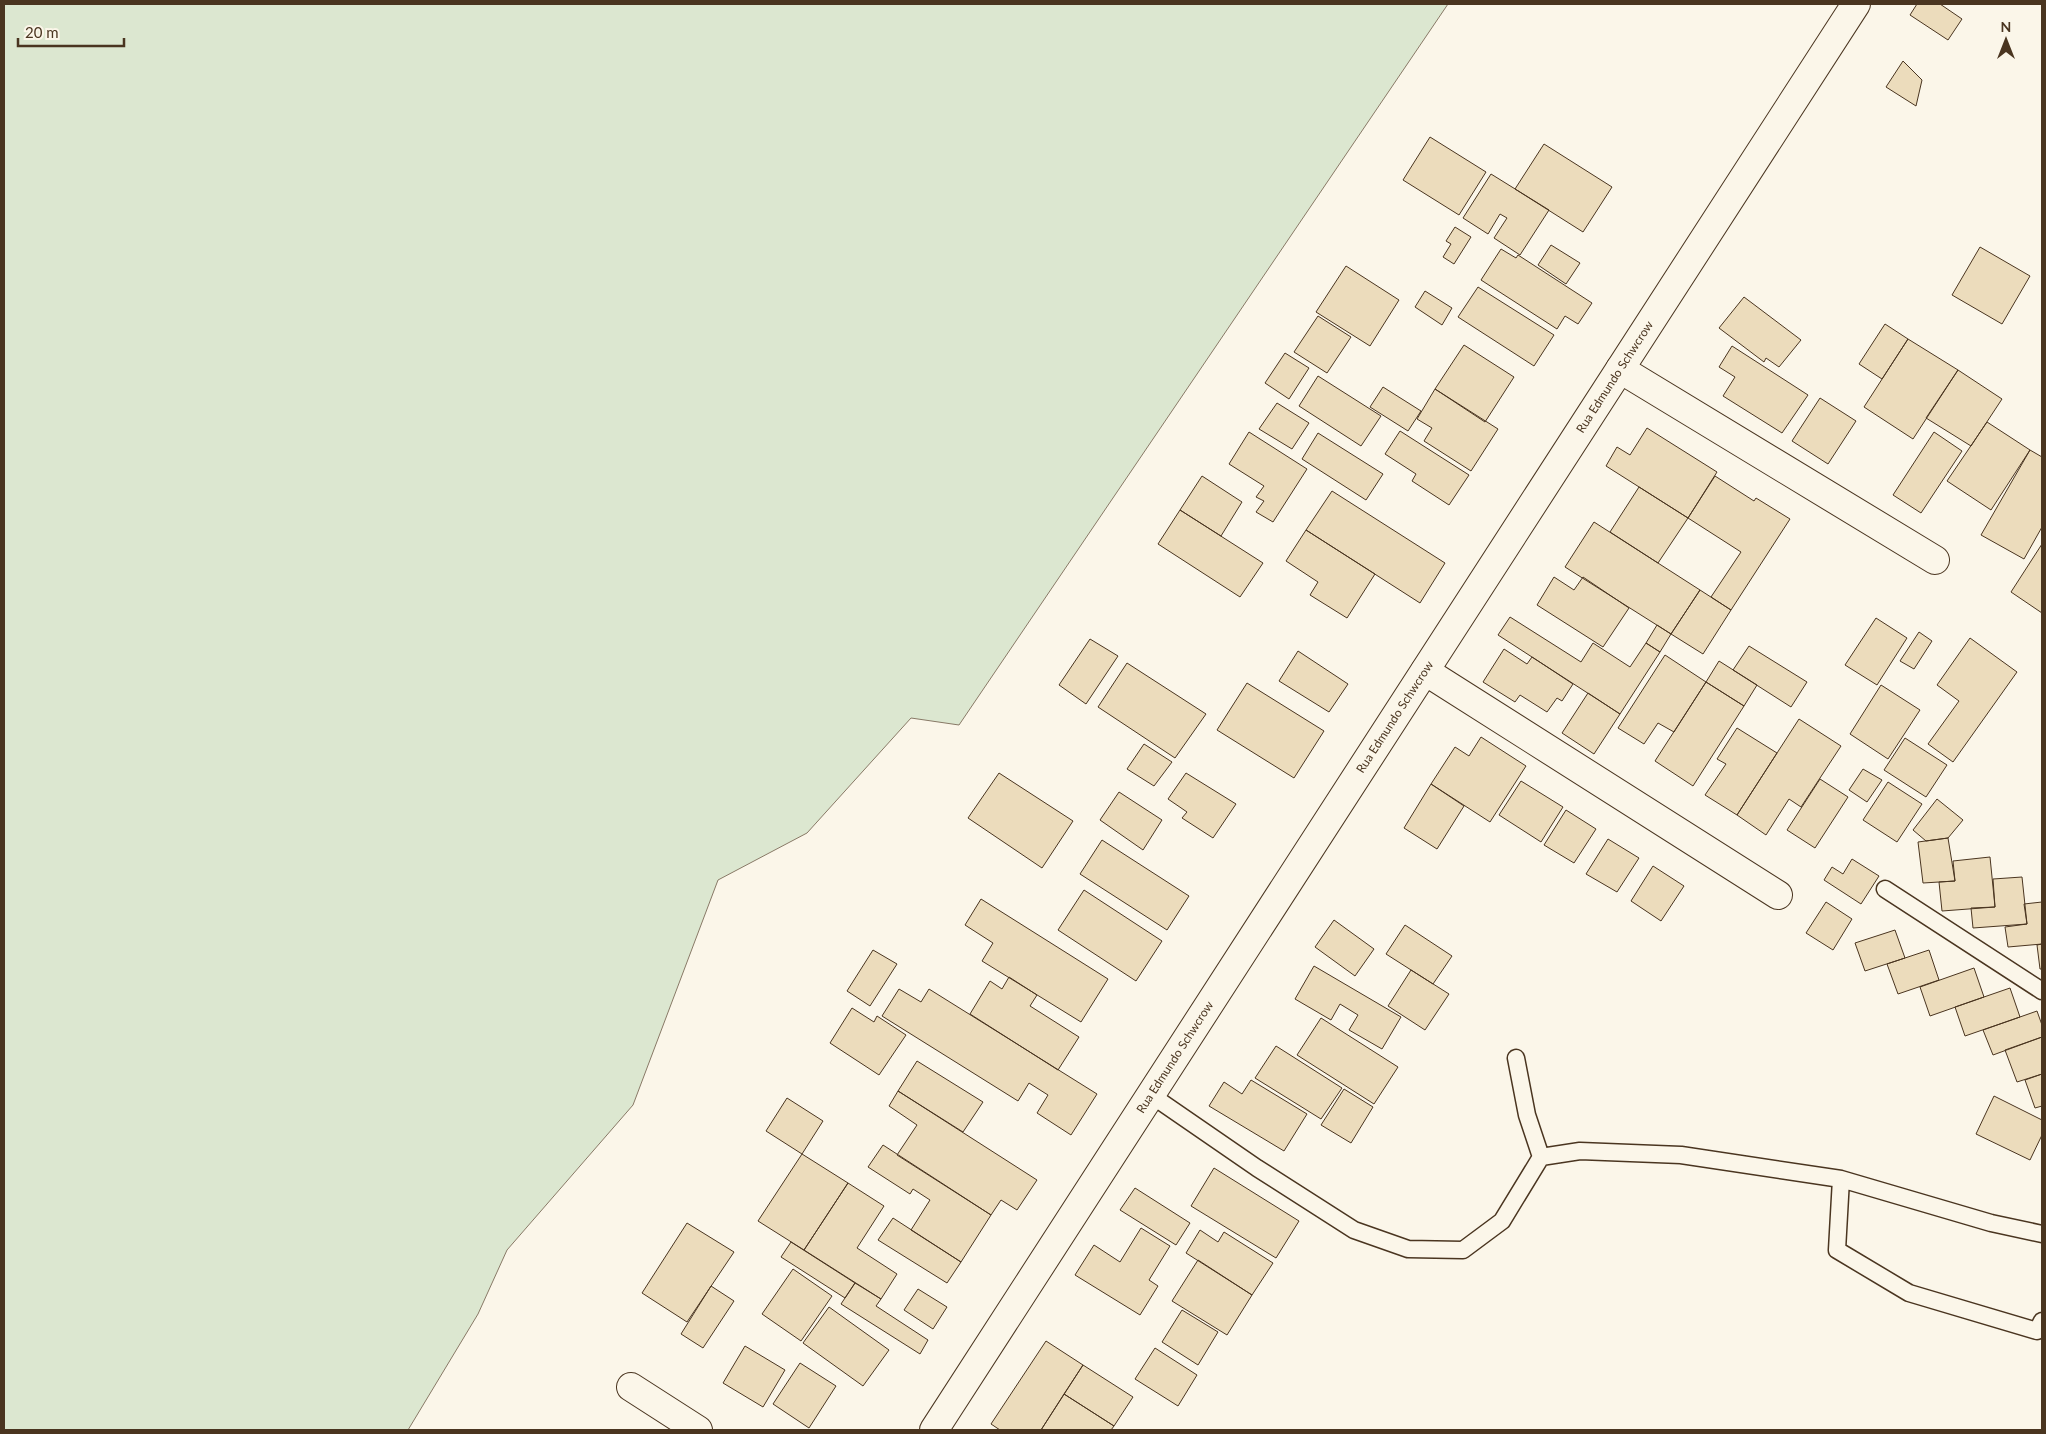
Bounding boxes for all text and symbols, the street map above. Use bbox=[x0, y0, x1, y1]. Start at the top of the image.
scale bar bbox=[18, 15, 124, 47]
north arrow bbox=[1981, 15, 2031, 65]
text: N bbox=[2001, 18, 2011, 35]
text: 20 m bbox=[25, 23, 59, 41]
street label: Rua Edmundo Schwcrow bbox=[1573, 317, 1657, 436]
street label: Rua Edmundo Schwcrow bbox=[1353, 657, 1437, 776]
street label: Rua Edmundo Schwcrow bbox=[1133, 997, 1217, 1116]

